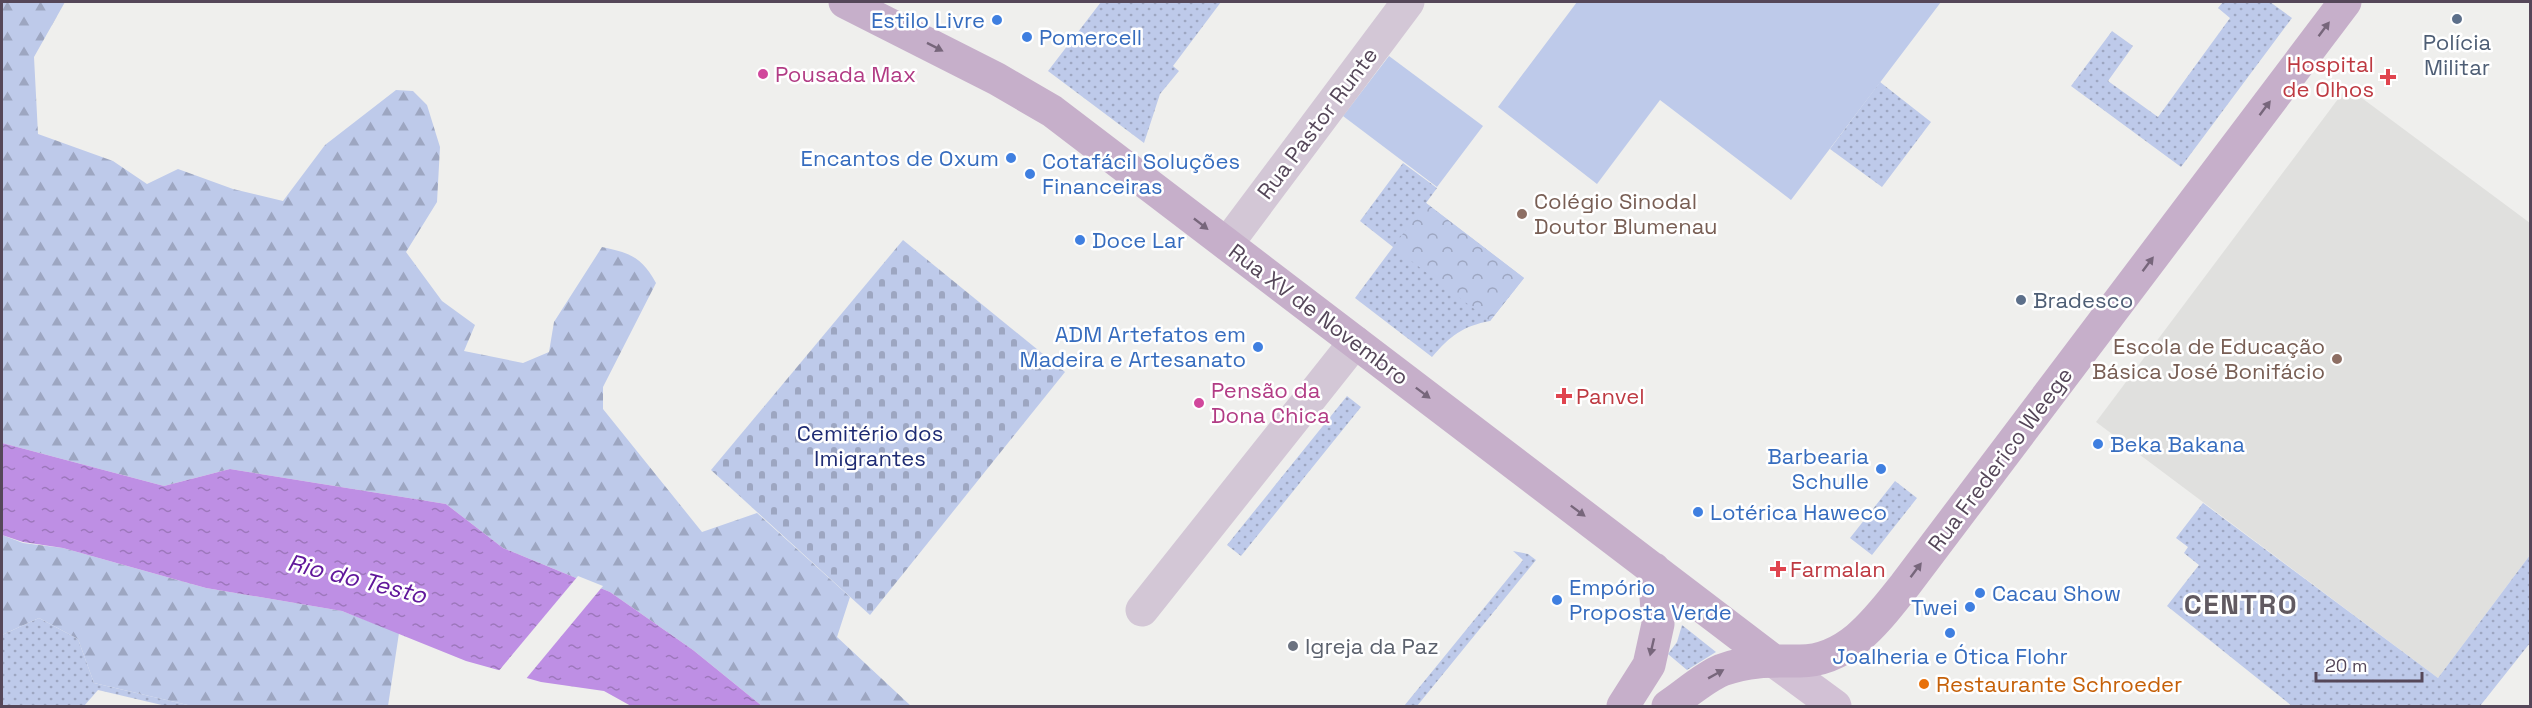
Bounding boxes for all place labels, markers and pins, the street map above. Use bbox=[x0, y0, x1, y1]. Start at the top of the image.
place label: Estilo Livre bbox=[871, 6, 985, 34]
marker: Polícia Militar bbox=[2450, 12, 2464, 26]
marker: Estilo Livre bbox=[990, 13, 1004, 27]
place label: Pomercell bbox=[1039, 23, 1142, 51]
place label: Polícia Militar bbox=[2423, 28, 2492, 81]
marker: Pomercell bbox=[1020, 30, 1034, 44]
place label: Hospital de Olhos bbox=[2282, 50, 2374, 103]
place label: Pousada Max bbox=[775, 60, 916, 88]
marker: Pousada Max bbox=[756, 67, 770, 81]
marker: Hospital de Olhos bbox=[2379, 68, 2397, 86]
place label: Encantos de Oxum bbox=[801, 144, 999, 172]
place label: Cotafácil Soluções Financeiras bbox=[1042, 147, 1240, 200]
marker: Encantos de Oxum bbox=[1004, 151, 1018, 165]
marker: Cotafácil Soluções Financeiras bbox=[1023, 167, 1037, 181]
place label: Colégio Sinodal Doutor Blumenau bbox=[1534, 187, 1718, 240]
marker: Colégio Sinodal Doutor Blumenau bbox=[1515, 207, 1529, 221]
place label: Doce Lar bbox=[1092, 226, 1185, 254]
marker: Doce Lar bbox=[1073, 233, 1087, 247]
place label: Bradesco bbox=[2033, 286, 2133, 314]
marker: Bradesco bbox=[2014, 293, 2028, 307]
place label: ADM Artefatos em Madeira e Artesanato bbox=[1020, 320, 1246, 373]
place label: Escola de Educação Básica José Bonifácio bbox=[2092, 332, 2325, 385]
marker: ADM Artefatos em Madeira e Artesanato bbox=[1251, 340, 1265, 354]
marker: Escola de Educação Básica José Bonifácio bbox=[2330, 352, 2344, 366]
place label: Pensão da Dona Chica bbox=[1211, 376, 1330, 429]
place label: Panvel bbox=[1576, 382, 1645, 410]
marker: Panvel bbox=[1557, 389, 1571, 403]
marker: Pensão da Dona Chica bbox=[1192, 396, 1206, 410]
place label: Beka Bakana bbox=[2110, 430, 2245, 458]
marker: Beka Bakana bbox=[2091, 437, 2105, 451]
place label: Barbearia Schulle bbox=[1767, 442, 1869, 495]
marker: Barbearia Schulle bbox=[1874, 462, 1888, 476]
place label: Lotérica Haweco bbox=[1710, 498, 1887, 526]
marker: Lotérica Haweco bbox=[1691, 505, 1705, 519]
place label: Farmalan bbox=[1790, 555, 1886, 583]
marker: Farmalan bbox=[1771, 562, 1785, 576]
place label: Empório Proposta Verde bbox=[1569, 573, 1732, 626]
place label: Cacau Show bbox=[1992, 579, 2121, 607]
marker: Cacau Show bbox=[1973, 586, 1987, 600]
marker: Empório Proposta Verde bbox=[1550, 593, 1564, 607]
place label: Twei bbox=[1911, 593, 1958, 621]
marker: Twei bbox=[1963, 600, 1977, 614]
marker: Joalheria e Ótica Flohr bbox=[1943, 626, 1957, 640]
place label: Igreja da Paz bbox=[1305, 632, 1439, 660]
marker: Igreja da Paz bbox=[1286, 639, 1300, 653]
place label: Joalheria e Ótica Flohr bbox=[1832, 642, 2068, 670]
place label: Restaurante Schroeder bbox=[1936, 670, 2182, 698]
marker: Restaurante Schroeder bbox=[1917, 677, 1931, 691]

